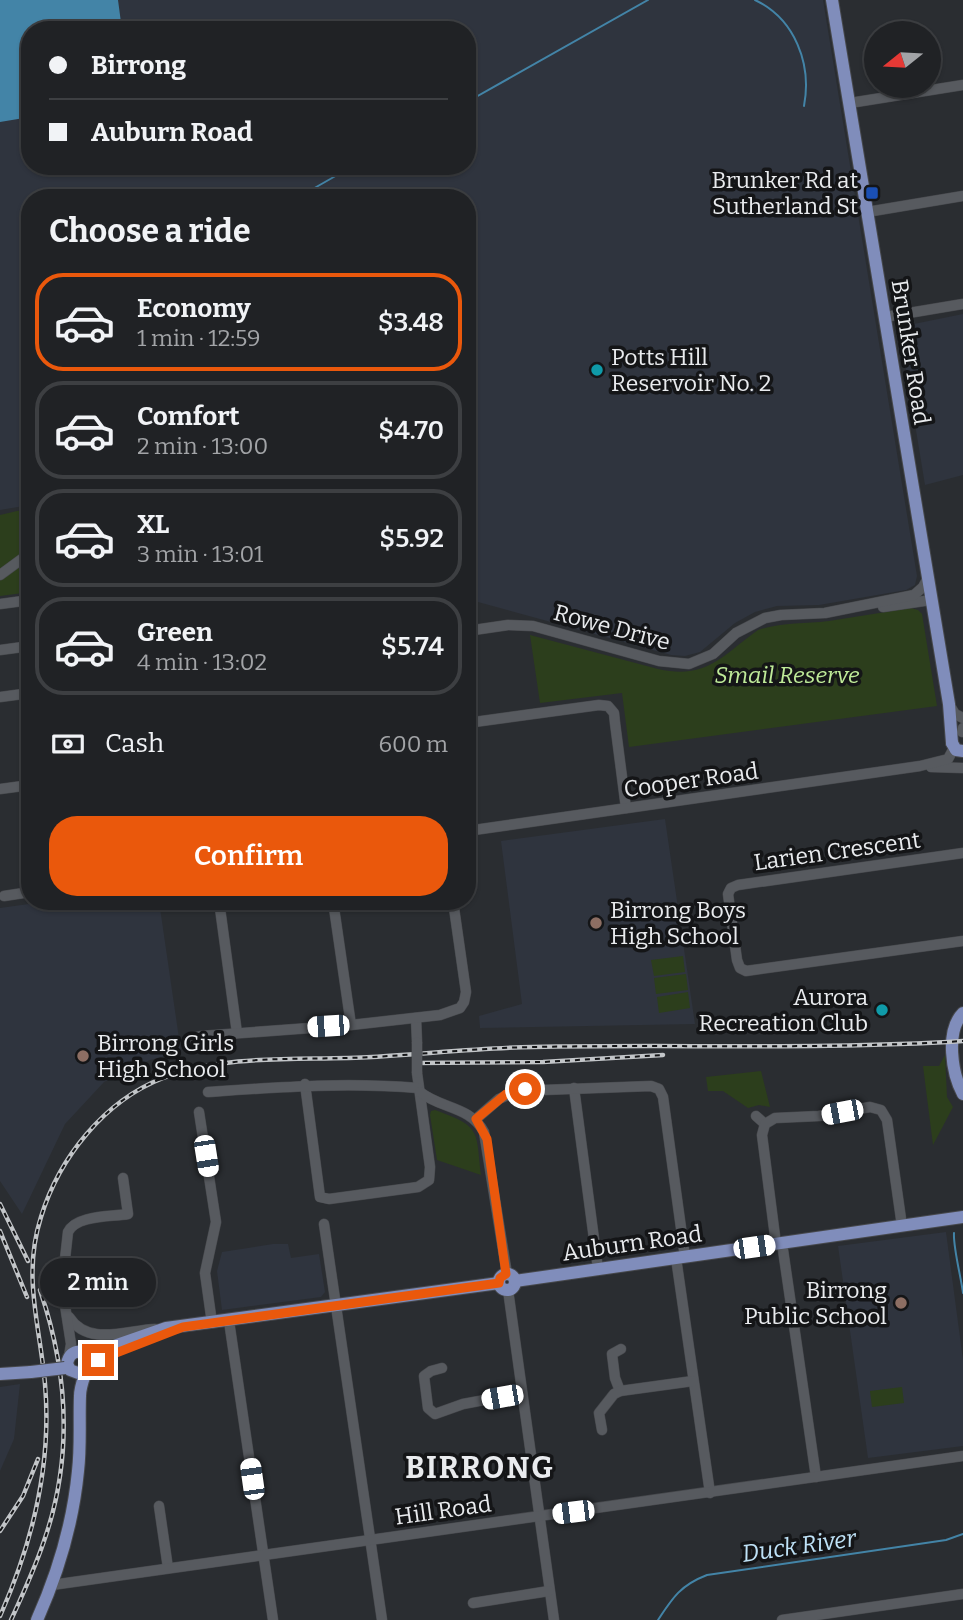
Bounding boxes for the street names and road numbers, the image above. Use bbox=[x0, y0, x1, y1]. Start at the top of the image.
street label: Brunker Road bbox=[886, 277, 936, 427]
street label: Rowe Drive bbox=[551, 598, 673, 656]
street label: Cooper Road bbox=[622, 757, 761, 803]
street label: Larien Crescent bbox=[752, 825, 922, 877]
street label: Auburn Road bbox=[560, 1219, 704, 1267]
street label: Hill Road bbox=[393, 1489, 493, 1531]

